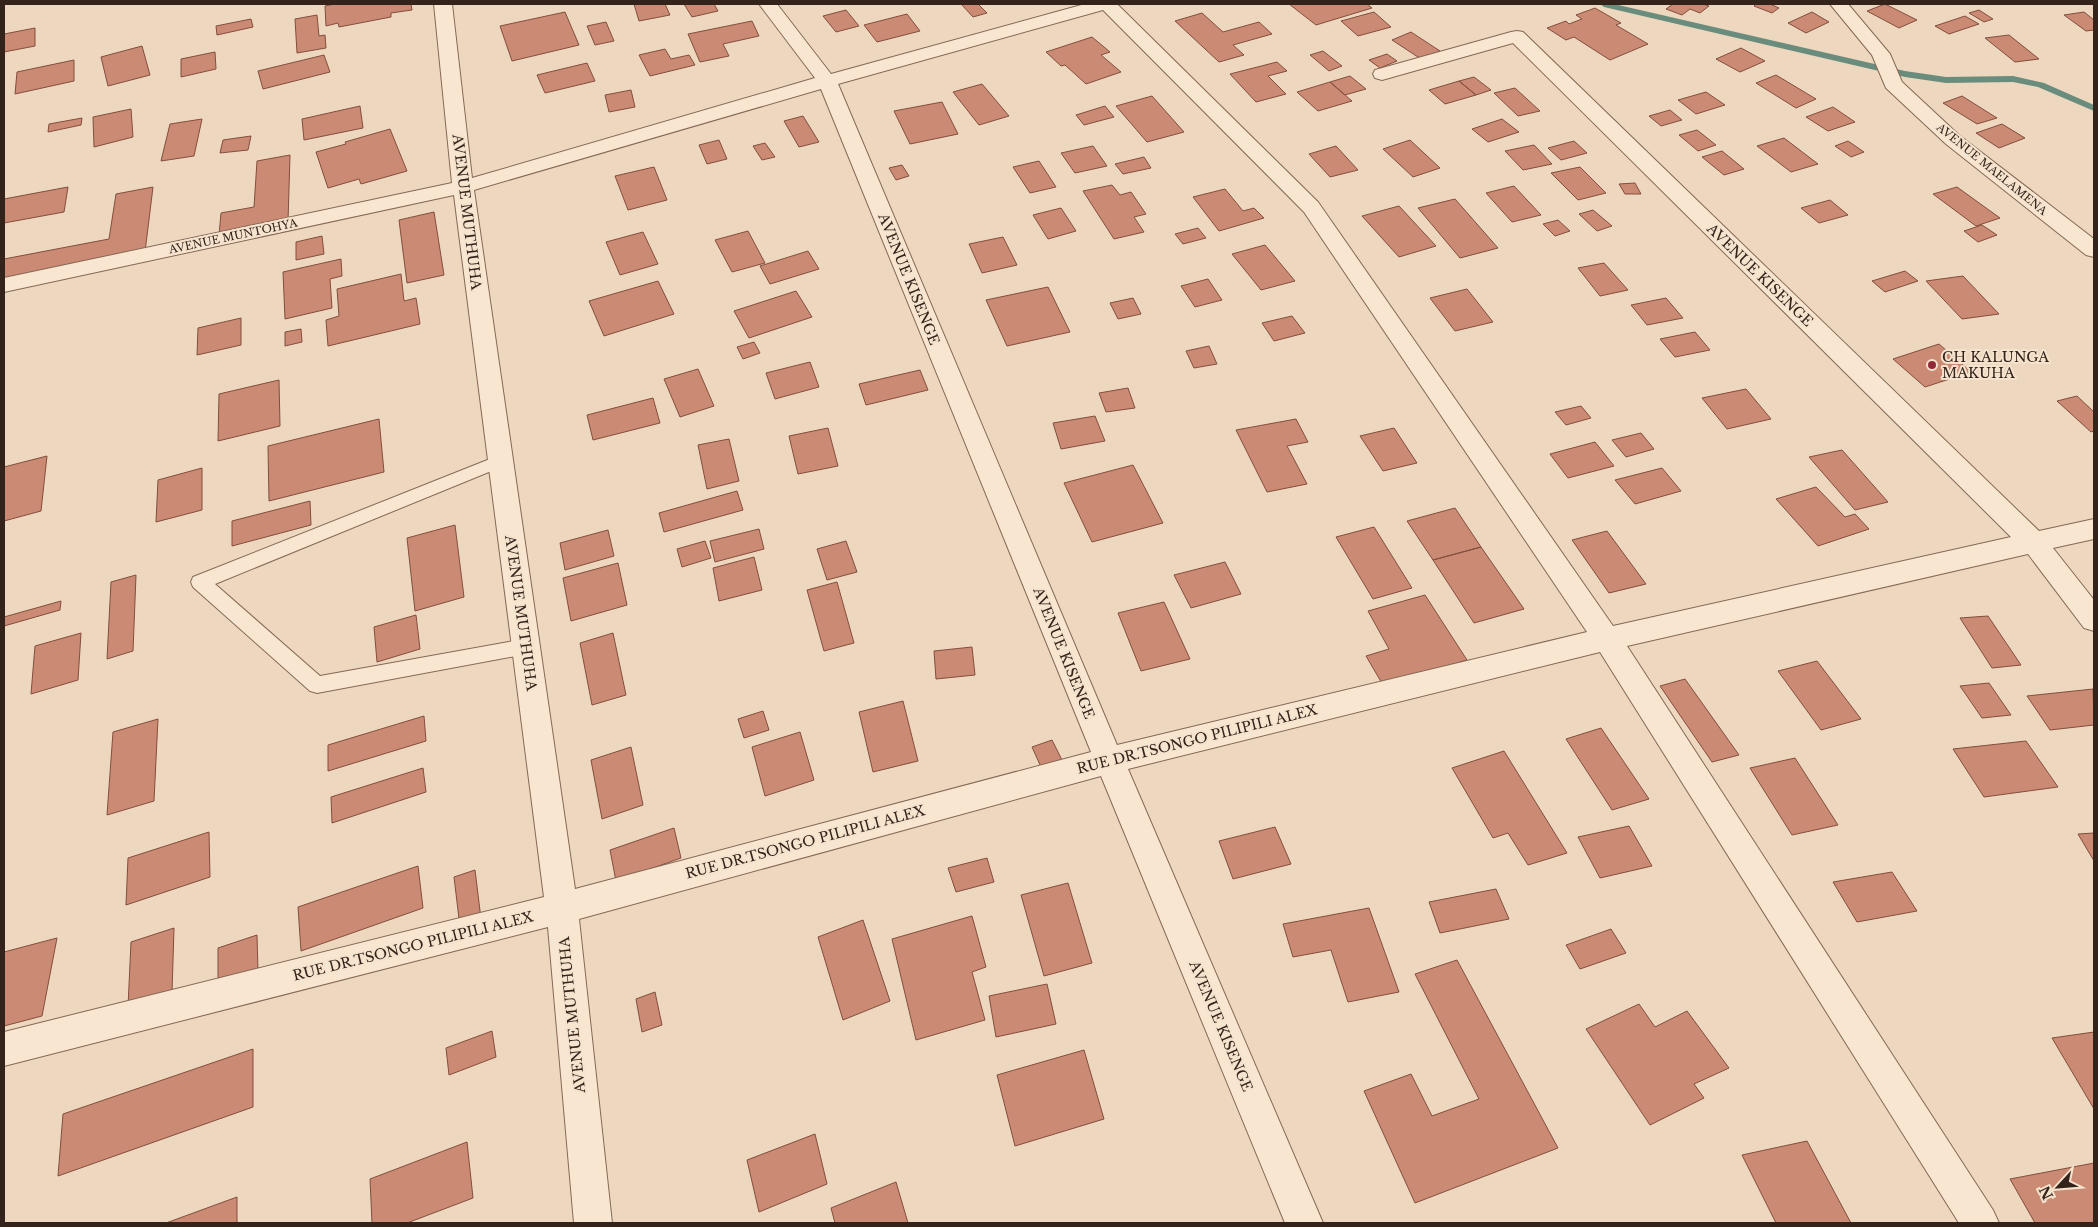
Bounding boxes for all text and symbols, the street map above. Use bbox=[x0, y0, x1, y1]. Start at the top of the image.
street label: AVENUE MAELAMENA bbox=[1933, 119, 2050, 218]
street label: AVENUE MUTHUHA bbox=[448, 132, 486, 291]
street label: AVENUE KISENGE bbox=[874, 210, 944, 347]
street label: AVENUE MUNTOHYA bbox=[166, 215, 299, 257]
street label: AVENUE KISENGE bbox=[1703, 219, 1817, 330]
place label: CH KALUNGA MAKUHA bbox=[1942, 348, 2049, 382]
marker: CH KALUNGA MAKUHA bbox=[1926, 359, 1938, 371]
street label: AVENUE MUTHUHA bbox=[501, 533, 541, 692]
street label: AVENUE KISENGE bbox=[1029, 584, 1099, 721]
street label: RUE DR.TSONGO PILIPILI ALEX bbox=[1075, 700, 1320, 778]
street label: RUE DR.TSONGO PILIPILI ALEX bbox=[683, 801, 927, 883]
street label: RUE DR.TSONGO PILIPILI ALEX bbox=[291, 907, 536, 985]
street label: AVENUE MUTHUHA bbox=[555, 936, 589, 1095]
street label: AVENUE KISENGE bbox=[1185, 957, 1257, 1094]
north arrow bbox=[2033, 1162, 2083, 1212]
text: N bbox=[2035, 1183, 2057, 1203]

